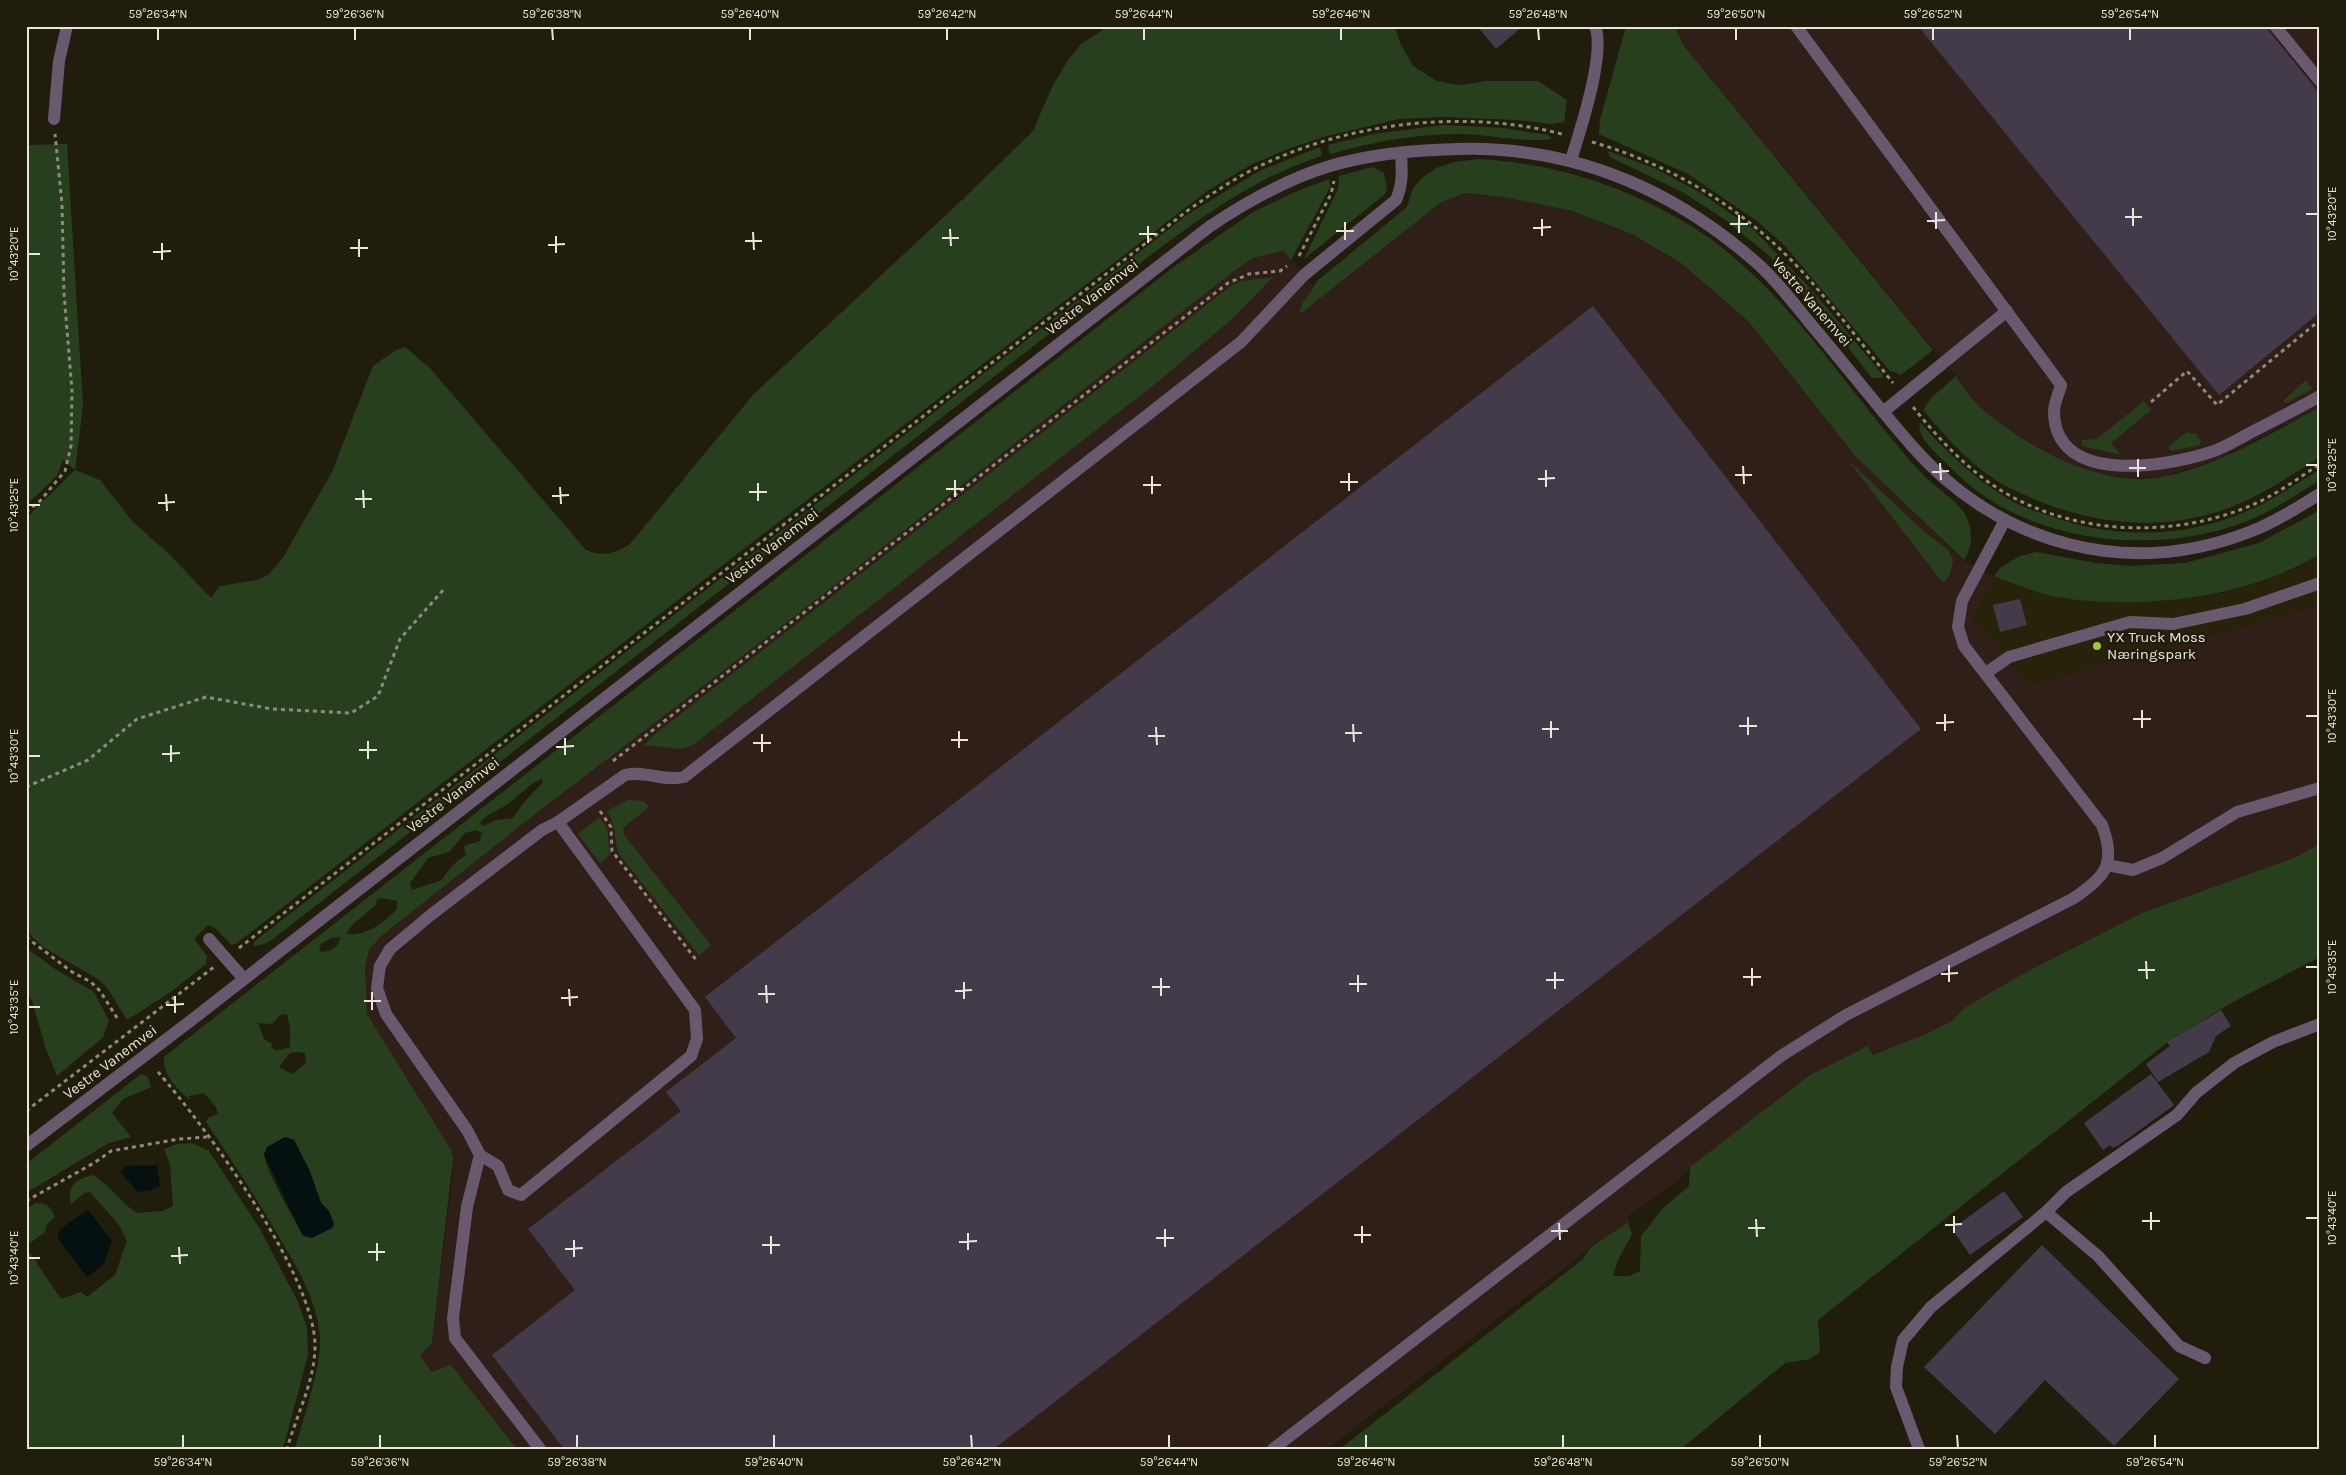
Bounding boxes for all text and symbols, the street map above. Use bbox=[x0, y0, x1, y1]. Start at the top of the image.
text: 59°26'34"N bbox=[129, 7, 187, 21]
text: 59°26'36"N bbox=[325, 7, 385, 21]
text: 59°26'38"N bbox=[522, 7, 582, 21]
text: 59°26'40"N bbox=[721, 7, 779, 21]
text: 59°26'42"N bbox=[918, 7, 976, 21]
text: 59°26'44"N bbox=[1115, 7, 1173, 21]
text: 59°26'46"N bbox=[1312, 7, 1370, 21]
text: 59°26'48"N bbox=[1508, 7, 1568, 21]
text: 59°26'50"N bbox=[1706, 7, 1766, 21]
text: 59°26'52"N bbox=[1904, 7, 1962, 21]
text: 59°26'54"N bbox=[2101, 7, 2159, 21]
text: 10°43'20"E bbox=[2325, 186, 2339, 242]
text: 10°43'20"E bbox=[7, 226, 21, 282]
street label: Vestre Vanemvei bbox=[1768, 254, 1856, 350]
street label: Vestre Vanemvei bbox=[1042, 255, 1142, 339]
text: 10°43'25"E bbox=[2325, 438, 2339, 492]
text: 10°43'25"E bbox=[7, 478, 21, 532]
street label: Vestre Vanemvei bbox=[722, 504, 822, 588]
place label: YX Truck Moss Næringspark bbox=[2107, 628, 2206, 663]
marker: YX Truck Moss Næringspark bbox=[2091, 640, 2103, 652]
text: 10°43'30"E bbox=[2325, 688, 2339, 744]
text: 10°43'30"E bbox=[7, 728, 21, 784]
street label: Vestre Vanemvei bbox=[403, 753, 503, 837]
text: 10°43'35"E bbox=[2325, 940, 2339, 994]
text: 10°43'35"E bbox=[7, 980, 21, 1034]
street label: Vestre Vanemvei bbox=[60, 1021, 160, 1103]
text: 10°43'40"E bbox=[2325, 1191, 2339, 1245]
text: 10°43'40"E bbox=[7, 1231, 21, 1285]
text: 59°26'34"N bbox=[154, 1455, 212, 1469]
text: 59°26'36"N bbox=[350, 1455, 410, 1469]
text: 59°26'38"N bbox=[547, 1455, 607, 1469]
text: 59°26'40"N bbox=[745, 1455, 803, 1469]
text: 59°26'42"N bbox=[943, 1455, 1001, 1469]
text: 59°26'44"N bbox=[1140, 1455, 1198, 1469]
text: 59°26'46"N bbox=[1337, 1455, 1395, 1469]
text: 59°26'48"N bbox=[1533, 1455, 1593, 1469]
text: 59°26'50"N bbox=[1730, 1455, 1790, 1469]
text: 59°26'52"N bbox=[1929, 1455, 1987, 1469]
text: 59°26'54"N bbox=[2126, 1455, 2184, 1469]

